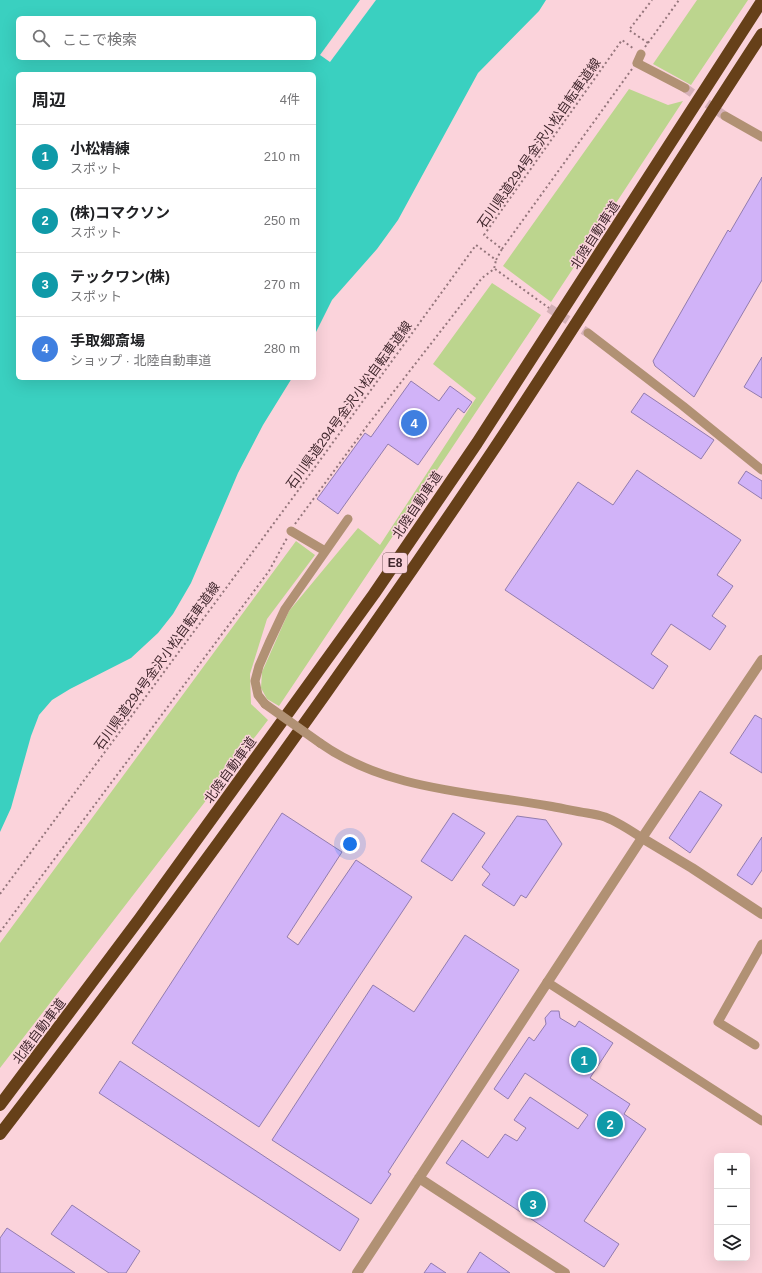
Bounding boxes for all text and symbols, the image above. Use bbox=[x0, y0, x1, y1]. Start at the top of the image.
search box bbox=[16, 16, 316, 60]
icon: search bbox=[30, 27, 52, 49]
text: ここで検索 bbox=[62, 31, 137, 48]
street label: 石川県道294号金沢小松自転車道線 bbox=[474, 55, 604, 231]
text: 周辺 bbox=[32, 91, 66, 110]
text: 4件 bbox=[280, 92, 300, 107]
text: 小松精練 bbox=[70, 140, 130, 157]
text: 1 bbox=[41, 149, 49, 164]
text: 210 m bbox=[264, 149, 300, 164]
text: スポット bbox=[70, 161, 122, 176]
street label: 北陸自動車道 bbox=[567, 198, 623, 272]
text: (株)コマクソン bbox=[70, 204, 170, 221]
text: 2 bbox=[41, 213, 49, 228]
text: 250 m bbox=[264, 213, 300, 228]
text: スポット bbox=[70, 225, 122, 240]
text: テックワン(株) bbox=[70, 268, 170, 285]
text: 3 bbox=[41, 277, 49, 292]
text: 270 m bbox=[264, 277, 300, 292]
text: スポット bbox=[70, 289, 122, 304]
street label: 石川県道294号金沢小松自転車道線 bbox=[283, 318, 415, 492]
text: 手取郷斎場 bbox=[70, 332, 145, 349]
text: 4 bbox=[41, 341, 49, 356]
text: 280 m bbox=[264, 341, 300, 356]
text: ショップ · 北陸自動車道 bbox=[70, 353, 212, 368]
pin: 4 bbox=[401, 408, 427, 438]
street label: 北陸自動車道 bbox=[389, 468, 445, 542]
road number: E8 bbox=[383, 553, 407, 573]
street label: 石川県道294号金沢小松自転車道線 bbox=[91, 579, 223, 753]
street label: 北陸自動車道 bbox=[201, 734, 259, 806]
your location bbox=[340, 834, 360, 854]
street label: 北陸自動車道 bbox=[10, 995, 68, 1067]
pin: 1 bbox=[571, 1045, 597, 1075]
pin: 2 bbox=[597, 1109, 623, 1139]
map controls bbox=[714, 1153, 750, 1261]
button: + bbox=[714, 1153, 750, 1189]
pin: 3 bbox=[520, 1189, 546, 1219]
button: − bbox=[714, 1189, 750, 1225]
button: layers bbox=[714, 1225, 750, 1261]

